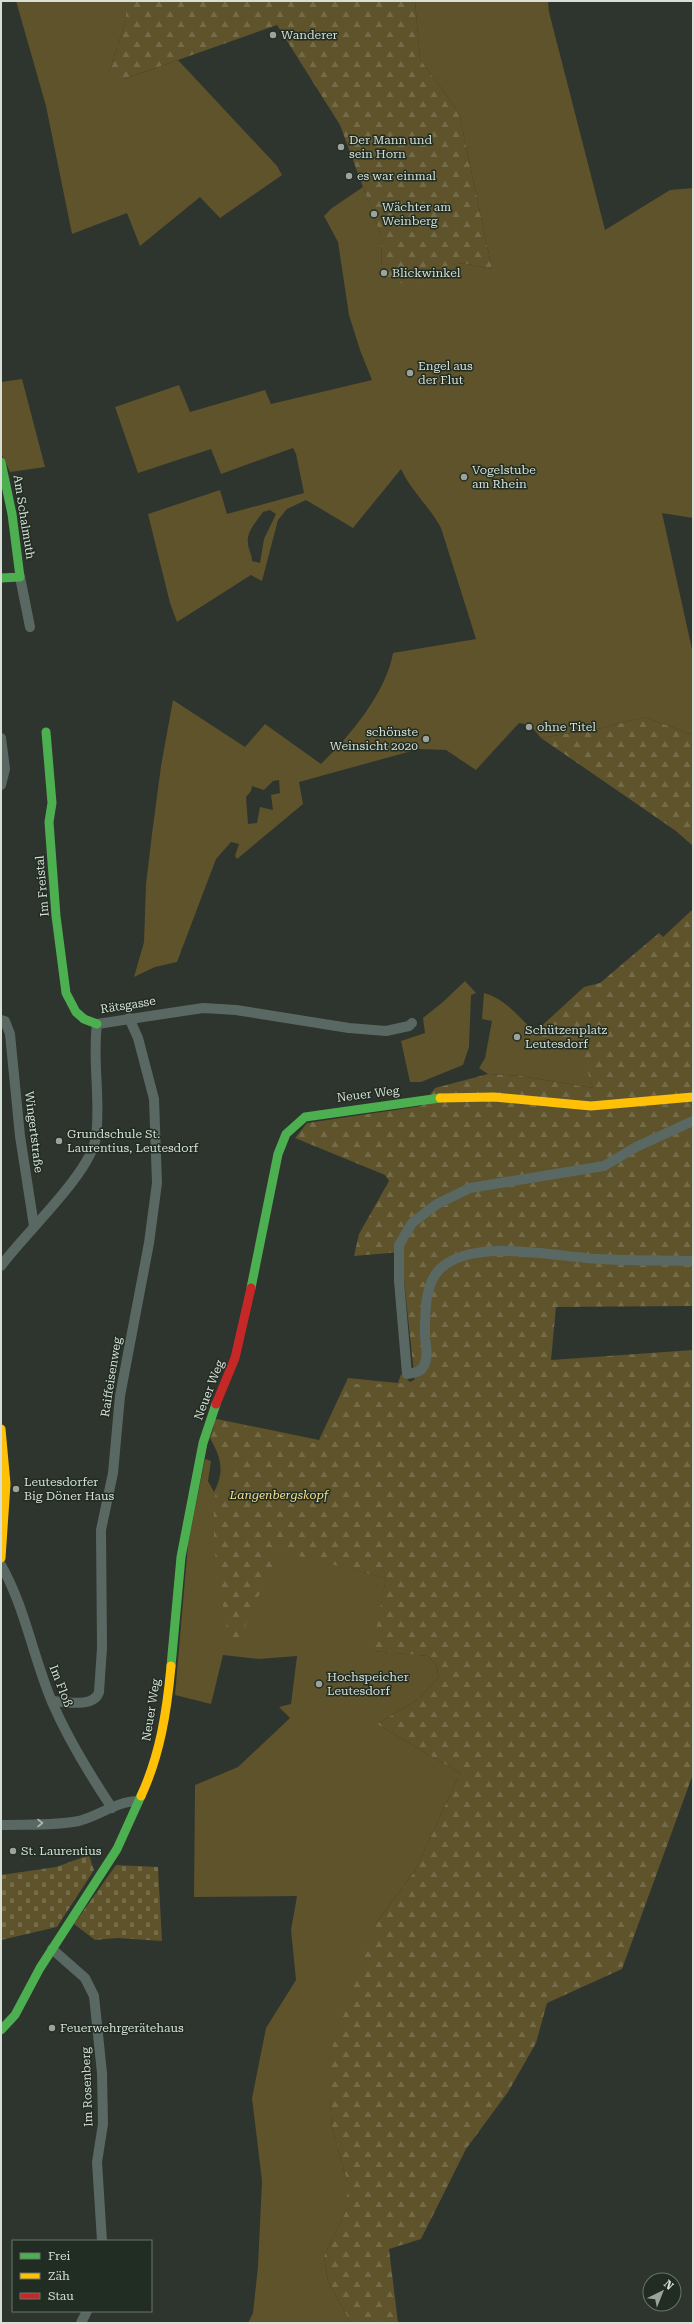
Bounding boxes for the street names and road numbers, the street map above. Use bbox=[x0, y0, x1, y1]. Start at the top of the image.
street label: Am Schalmuth bbox=[10, 474, 38, 560]
street label: Im Freistal bbox=[32, 855, 52, 917]
street label: Rätsgasse bbox=[99, 994, 157, 1016]
street label: Neuer Weg bbox=[336, 1083, 400, 1105]
street label: Wingertstraße bbox=[22, 1090, 46, 1174]
street label: Raiffeisenweg bbox=[98, 1336, 124, 1418]
street label: Neuer Weg bbox=[191, 1358, 227, 1422]
street label: Im Floß bbox=[47, 1663, 76, 1710]
street label: Neuer Weg bbox=[139, 1678, 163, 1742]
street label: Im Rosenberg bbox=[79, 2047, 95, 2127]

